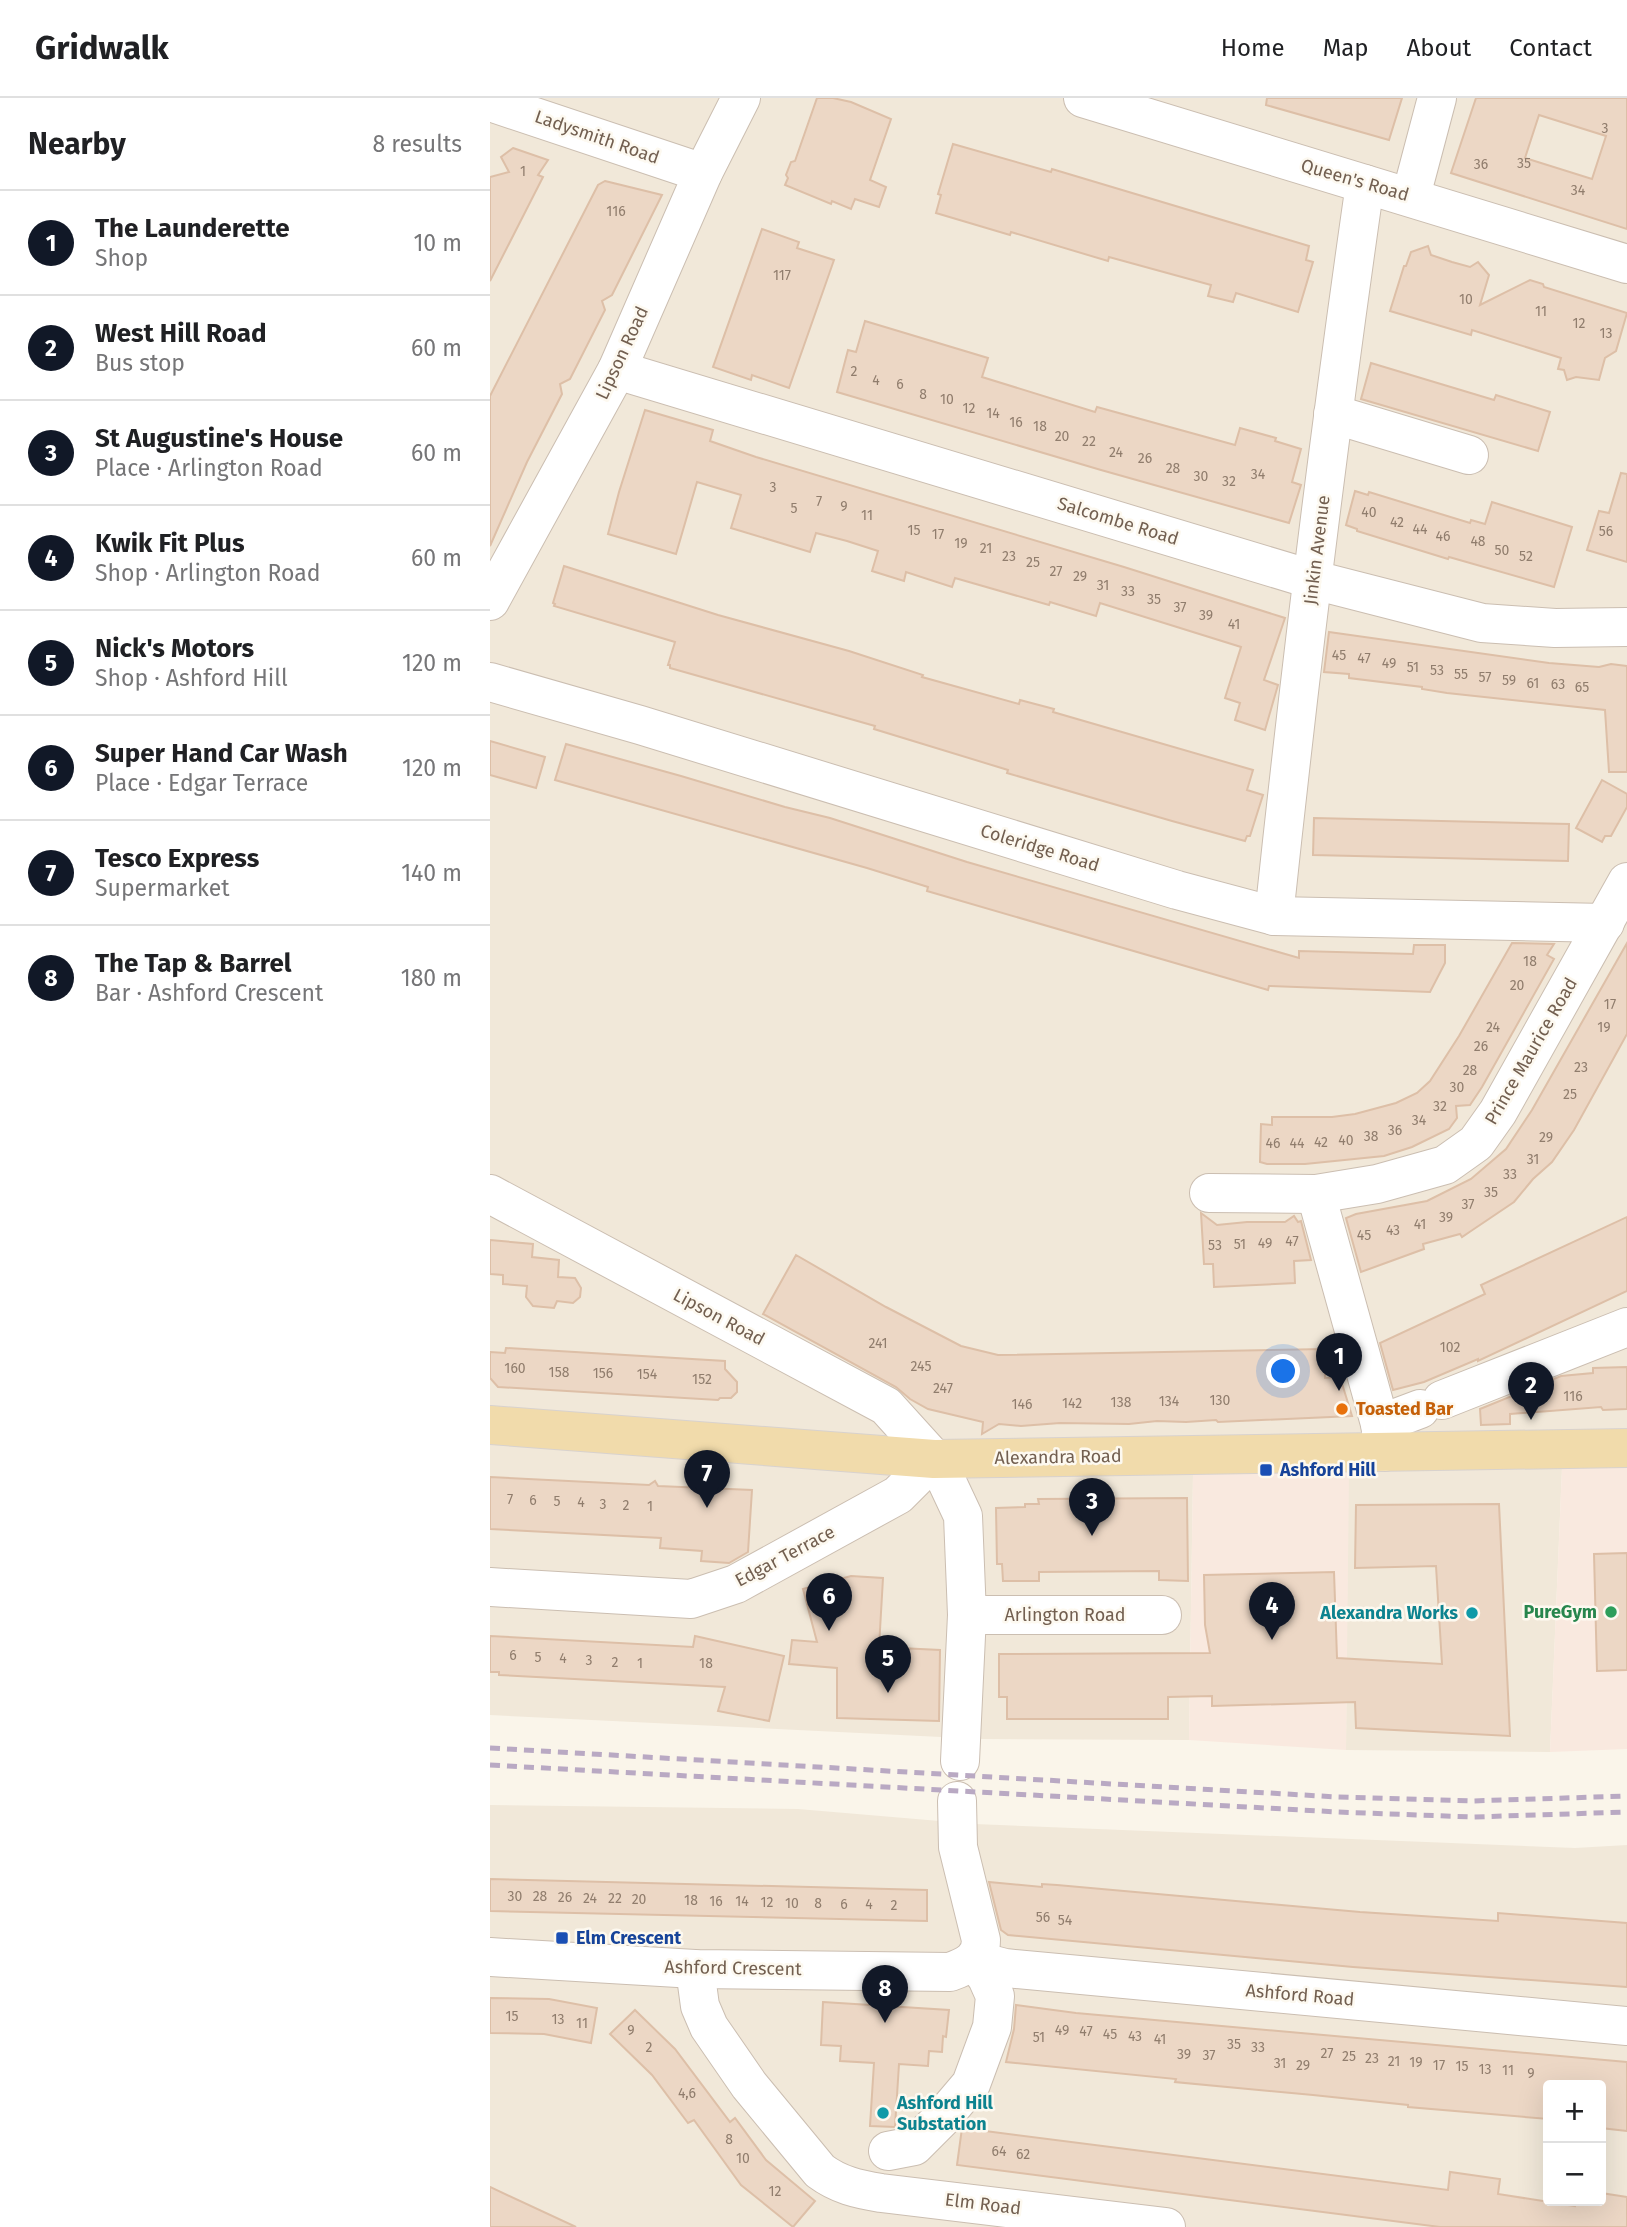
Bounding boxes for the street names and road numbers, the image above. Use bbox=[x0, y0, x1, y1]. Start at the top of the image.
street label: Ladysmith Road bbox=[532, 105, 662, 169]
street label: Queen's Road bbox=[1298, 154, 1412, 206]
street label: Lipson Road bbox=[591, 303, 653, 403]
street label: Salcombe Road bbox=[1055, 492, 1181, 550]
street label: Jinkin Avenue bbox=[1299, 494, 1335, 606]
street label: Coleridge Road bbox=[978, 819, 1102, 877]
street label: Prince Maurice Road bbox=[1480, 974, 1582, 1128]
street label: Lipson Road bbox=[669, 1284, 769, 1350]
street label: Alexandra Road bbox=[994, 1445, 1122, 1469]
street label: Edgar Terrace bbox=[731, 1521, 839, 1591]
street label: Arlington Road bbox=[1004, 1604, 1126, 1626]
street label: Ashford Crescent bbox=[664, 1956, 802, 1980]
street label: Ashford Road bbox=[1245, 1979, 1355, 2011]
street label: Elm Road bbox=[944, 2188, 1022, 2220]

